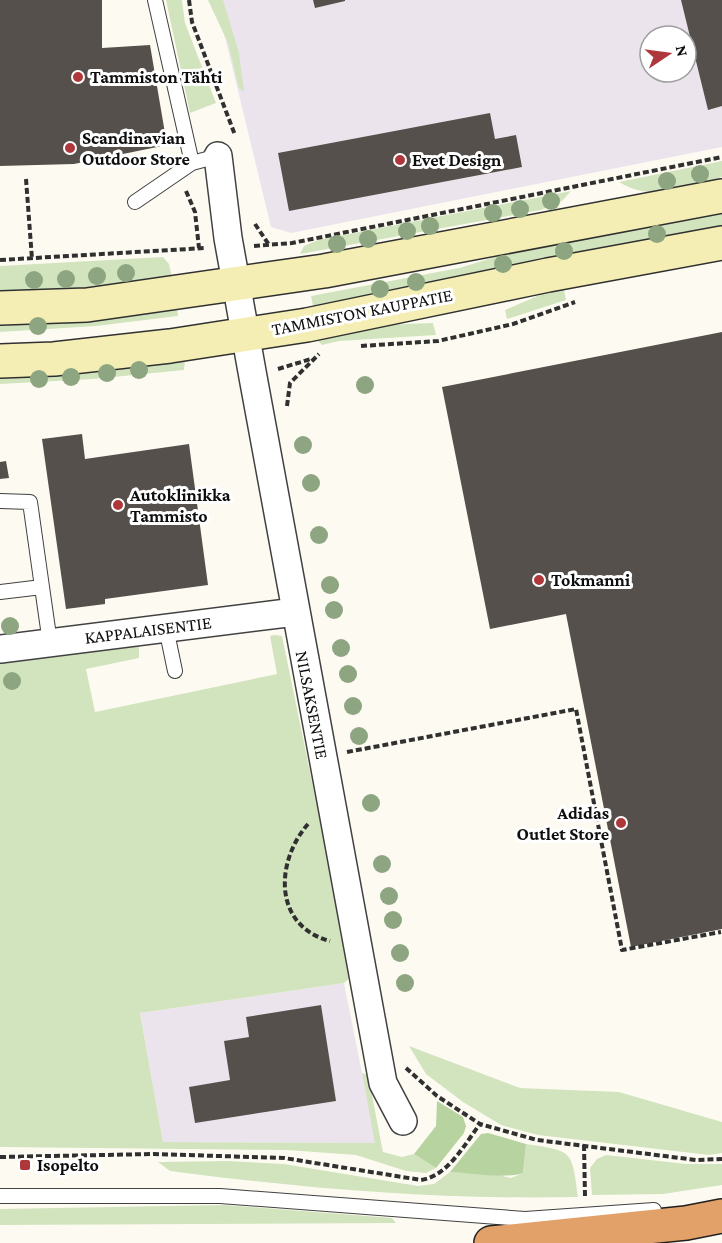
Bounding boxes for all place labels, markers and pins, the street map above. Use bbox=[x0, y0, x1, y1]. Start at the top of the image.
place label: Tammiston Tähti bbox=[90, 67, 223, 87]
marker: Tammiston Tähti bbox=[71, 70, 85, 84]
place label: Scandinavian Outdoor Store bbox=[82, 128, 190, 169]
marker: Scandinavian Outdoor Store bbox=[63, 141, 77, 155]
place label: Evet Design bbox=[412, 150, 502, 170]
marker: Evet Design bbox=[393, 153, 407, 167]
place label: Autoklinikka Tammisto bbox=[129, 485, 231, 526]
marker: Autoklinikka Tammisto bbox=[111, 498, 125, 512]
place label: Tokmanni bbox=[551, 570, 631, 590]
marker: Tokmanni bbox=[532, 573, 546, 587]
place label: Adidas Outlet Store bbox=[517, 803, 609, 844]
marker: Adidas Outlet Store bbox=[614, 816, 628, 830]
place label: Isopelto bbox=[37, 1155, 99, 1175]
marker: Isopelto bbox=[18, 1158, 32, 1172]

